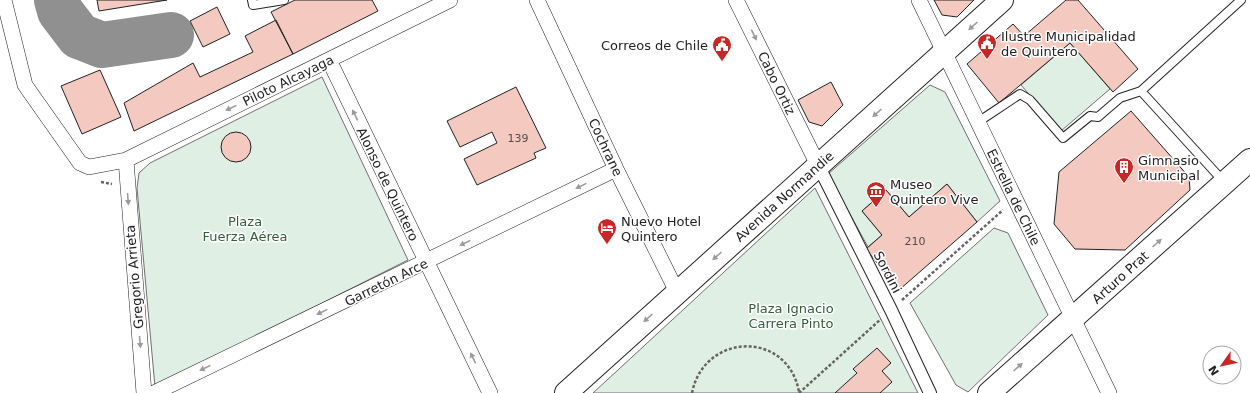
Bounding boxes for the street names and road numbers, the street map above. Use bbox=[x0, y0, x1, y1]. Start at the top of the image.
street label: Cabo Ortiz bbox=[755, 49, 798, 117]
street label: Piloto Alcayaga bbox=[240, 52, 336, 109]
street label: Cochrane bbox=[586, 116, 625, 178]
street label: Alonso de Quintero bbox=[354, 125, 422, 243]
street label: Estrella de Chile bbox=[984, 147, 1043, 248]
street label: Avenida Normandie bbox=[732, 148, 837, 245]
street label: Gregorio Arrieta bbox=[122, 224, 147, 330]
street label: Arturo Prat bbox=[1089, 248, 1152, 307]
street label: Sordini bbox=[871, 249, 904, 296]
street label: Garretón Arce bbox=[342, 256, 430, 309]

